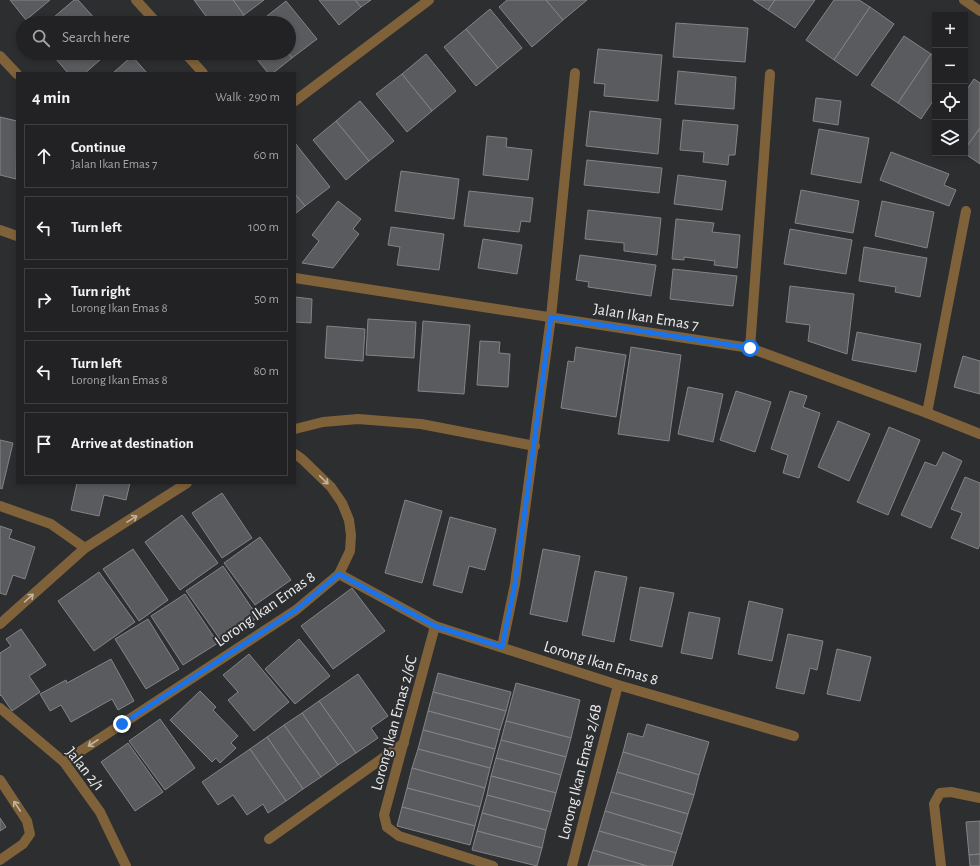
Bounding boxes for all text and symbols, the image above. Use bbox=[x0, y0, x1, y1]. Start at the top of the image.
map controls bbox=[932, 12, 968, 156]
button: + bbox=[932, 12, 968, 48]
search box bbox=[16, 16, 296, 60]
icon: search bbox=[30, 27, 52, 49]
text: Search here bbox=[62, 30, 130, 45]
button: − bbox=[932, 48, 968, 84]
button: locate bbox=[932, 84, 968, 120]
text: 4 min bbox=[32, 89, 70, 106]
text: Walk · 290 m bbox=[215, 91, 280, 104]
button: layers bbox=[932, 120, 968, 156]
text: Continue bbox=[71, 140, 126, 155]
icon: ahead bbox=[33, 145, 55, 167]
text: 60 m bbox=[253, 149, 279, 162]
text: Jalan Ikan Emas 7 bbox=[71, 158, 158, 171]
icon: left bbox=[33, 217, 55, 239]
text: Turn left bbox=[71, 220, 122, 235]
text: 100 m bbox=[248, 221, 279, 234]
text: Turn right bbox=[71, 284, 130, 299]
icon: right bbox=[33, 289, 55, 311]
text: 50 m bbox=[254, 293, 279, 306]
street label: Jalan Ikan Emas 7 bbox=[592, 301, 700, 333]
text: Lorong Ikan Emas 8 bbox=[71, 302, 168, 315]
route start bbox=[741, 339, 759, 357]
text: Turn left bbox=[71, 356, 122, 371]
icon: left bbox=[33, 361, 55, 383]
text: 80 m bbox=[253, 365, 279, 378]
text: Lorong Ikan Emas 8 bbox=[71, 374, 168, 387]
icon: arrive bbox=[33, 433, 55, 455]
text: Arrive at destination bbox=[71, 436, 194, 451]
one-way arrow bbox=[319, 475, 329, 485]
one-way arrow bbox=[126, 514, 137, 523]
street label: Lorong Ikan Emas 8 bbox=[212, 568, 318, 650]
one-way arrow bbox=[24, 593, 34, 603]
street label: Lorong Ikan Emas 8 bbox=[542, 638, 660, 688]
street label: Lorong Ikan Emas 2/6C bbox=[368, 654, 420, 792]
street label: Lorong Ikan Emas 2/6B bbox=[555, 702, 605, 842]
route end bbox=[113, 715, 131, 733]
one-way arrow bbox=[88, 739, 99, 747]
street label: Jalan 2/1 bbox=[63, 744, 107, 794]
one-way arrow bbox=[13, 800, 21, 812]

